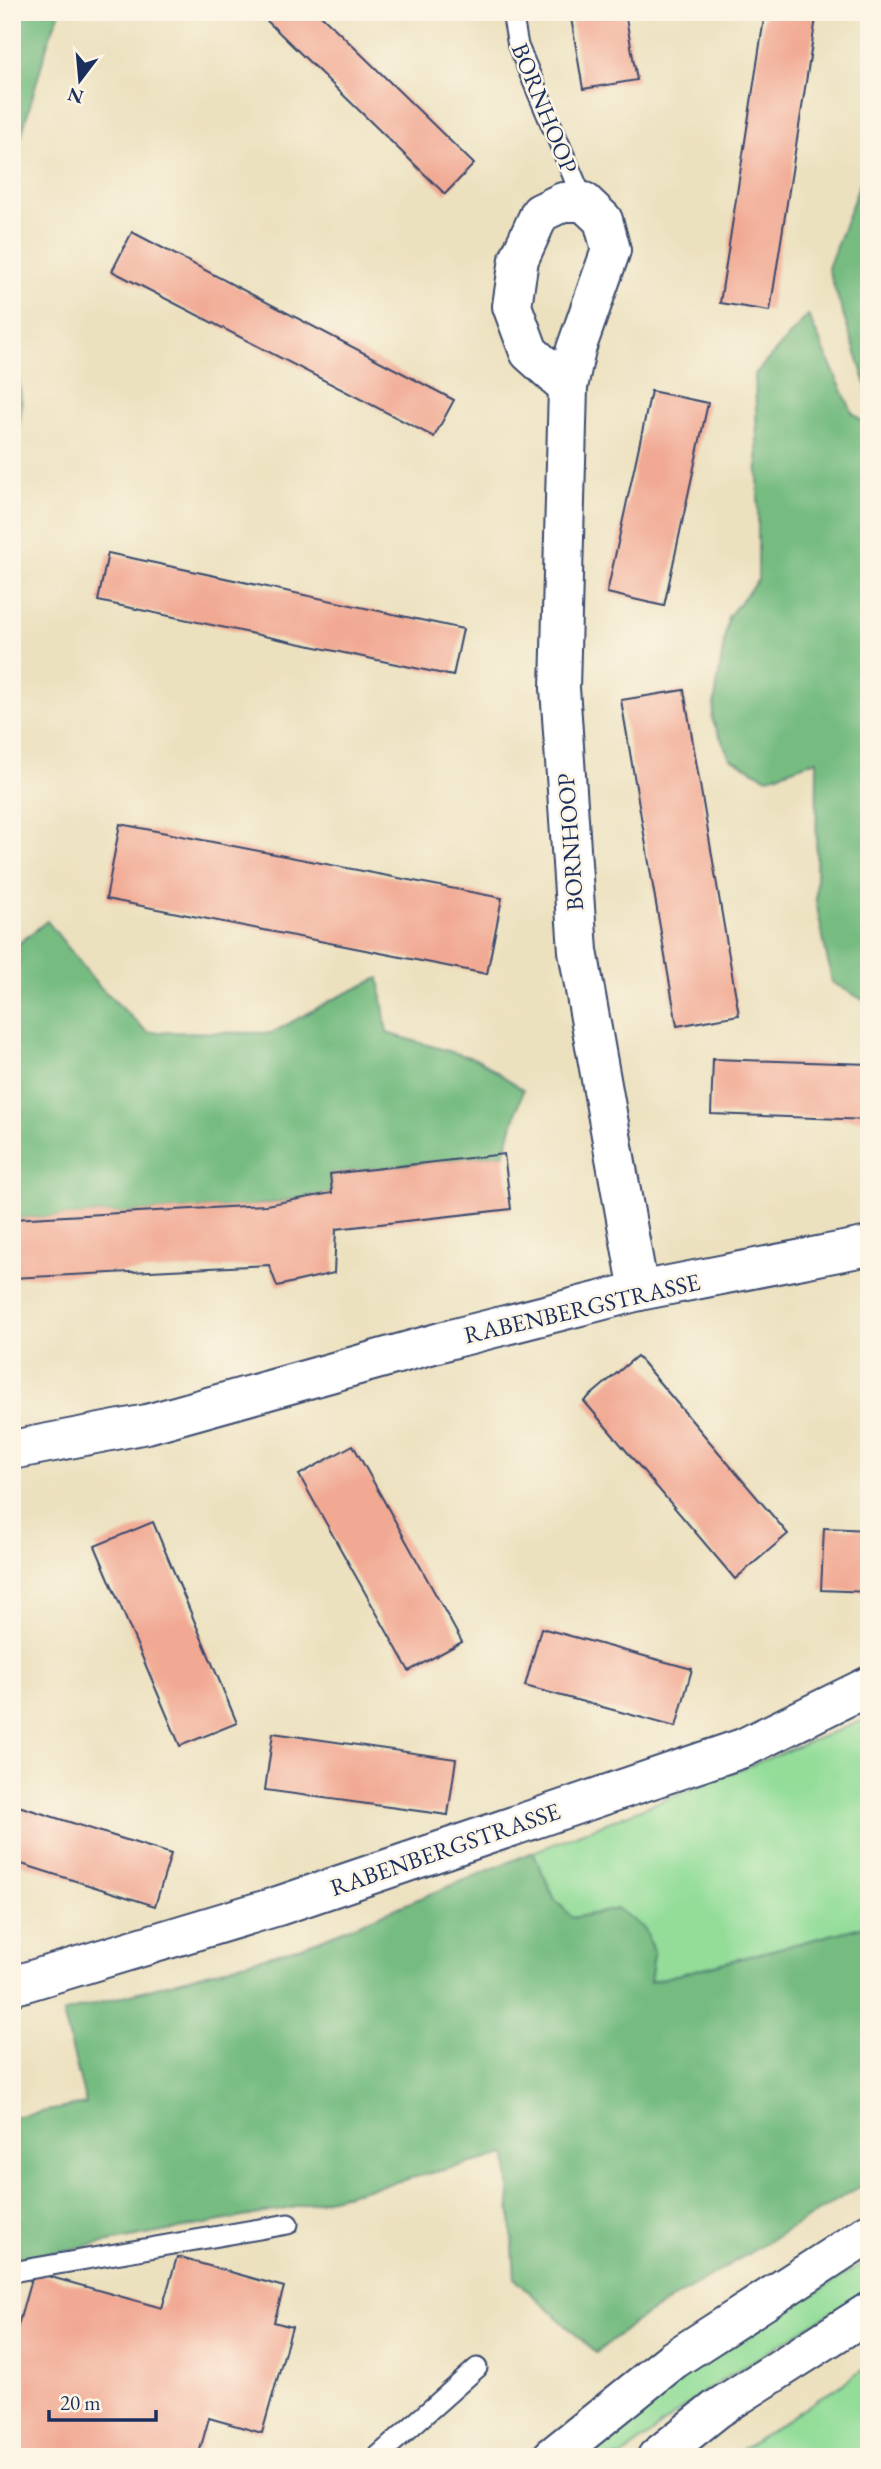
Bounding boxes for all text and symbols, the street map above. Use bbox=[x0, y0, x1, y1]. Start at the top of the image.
street label: BORNHOOP bbox=[505, 38, 585, 178]
north arrow bbox=[46, 46, 116, 116]
text: N bbox=[64, 82, 86, 110]
street label: BORNHOOP bbox=[550, 772, 590, 912]
street label: RABENBERGSTRASSE bbox=[461, 1266, 703, 1350]
street label: RABENBERGSTRASSE bbox=[326, 1795, 564, 1903]
scale bar bbox=[49, 2378, 156, 2422]
text: 20 m bbox=[60, 2389, 101, 2416]

